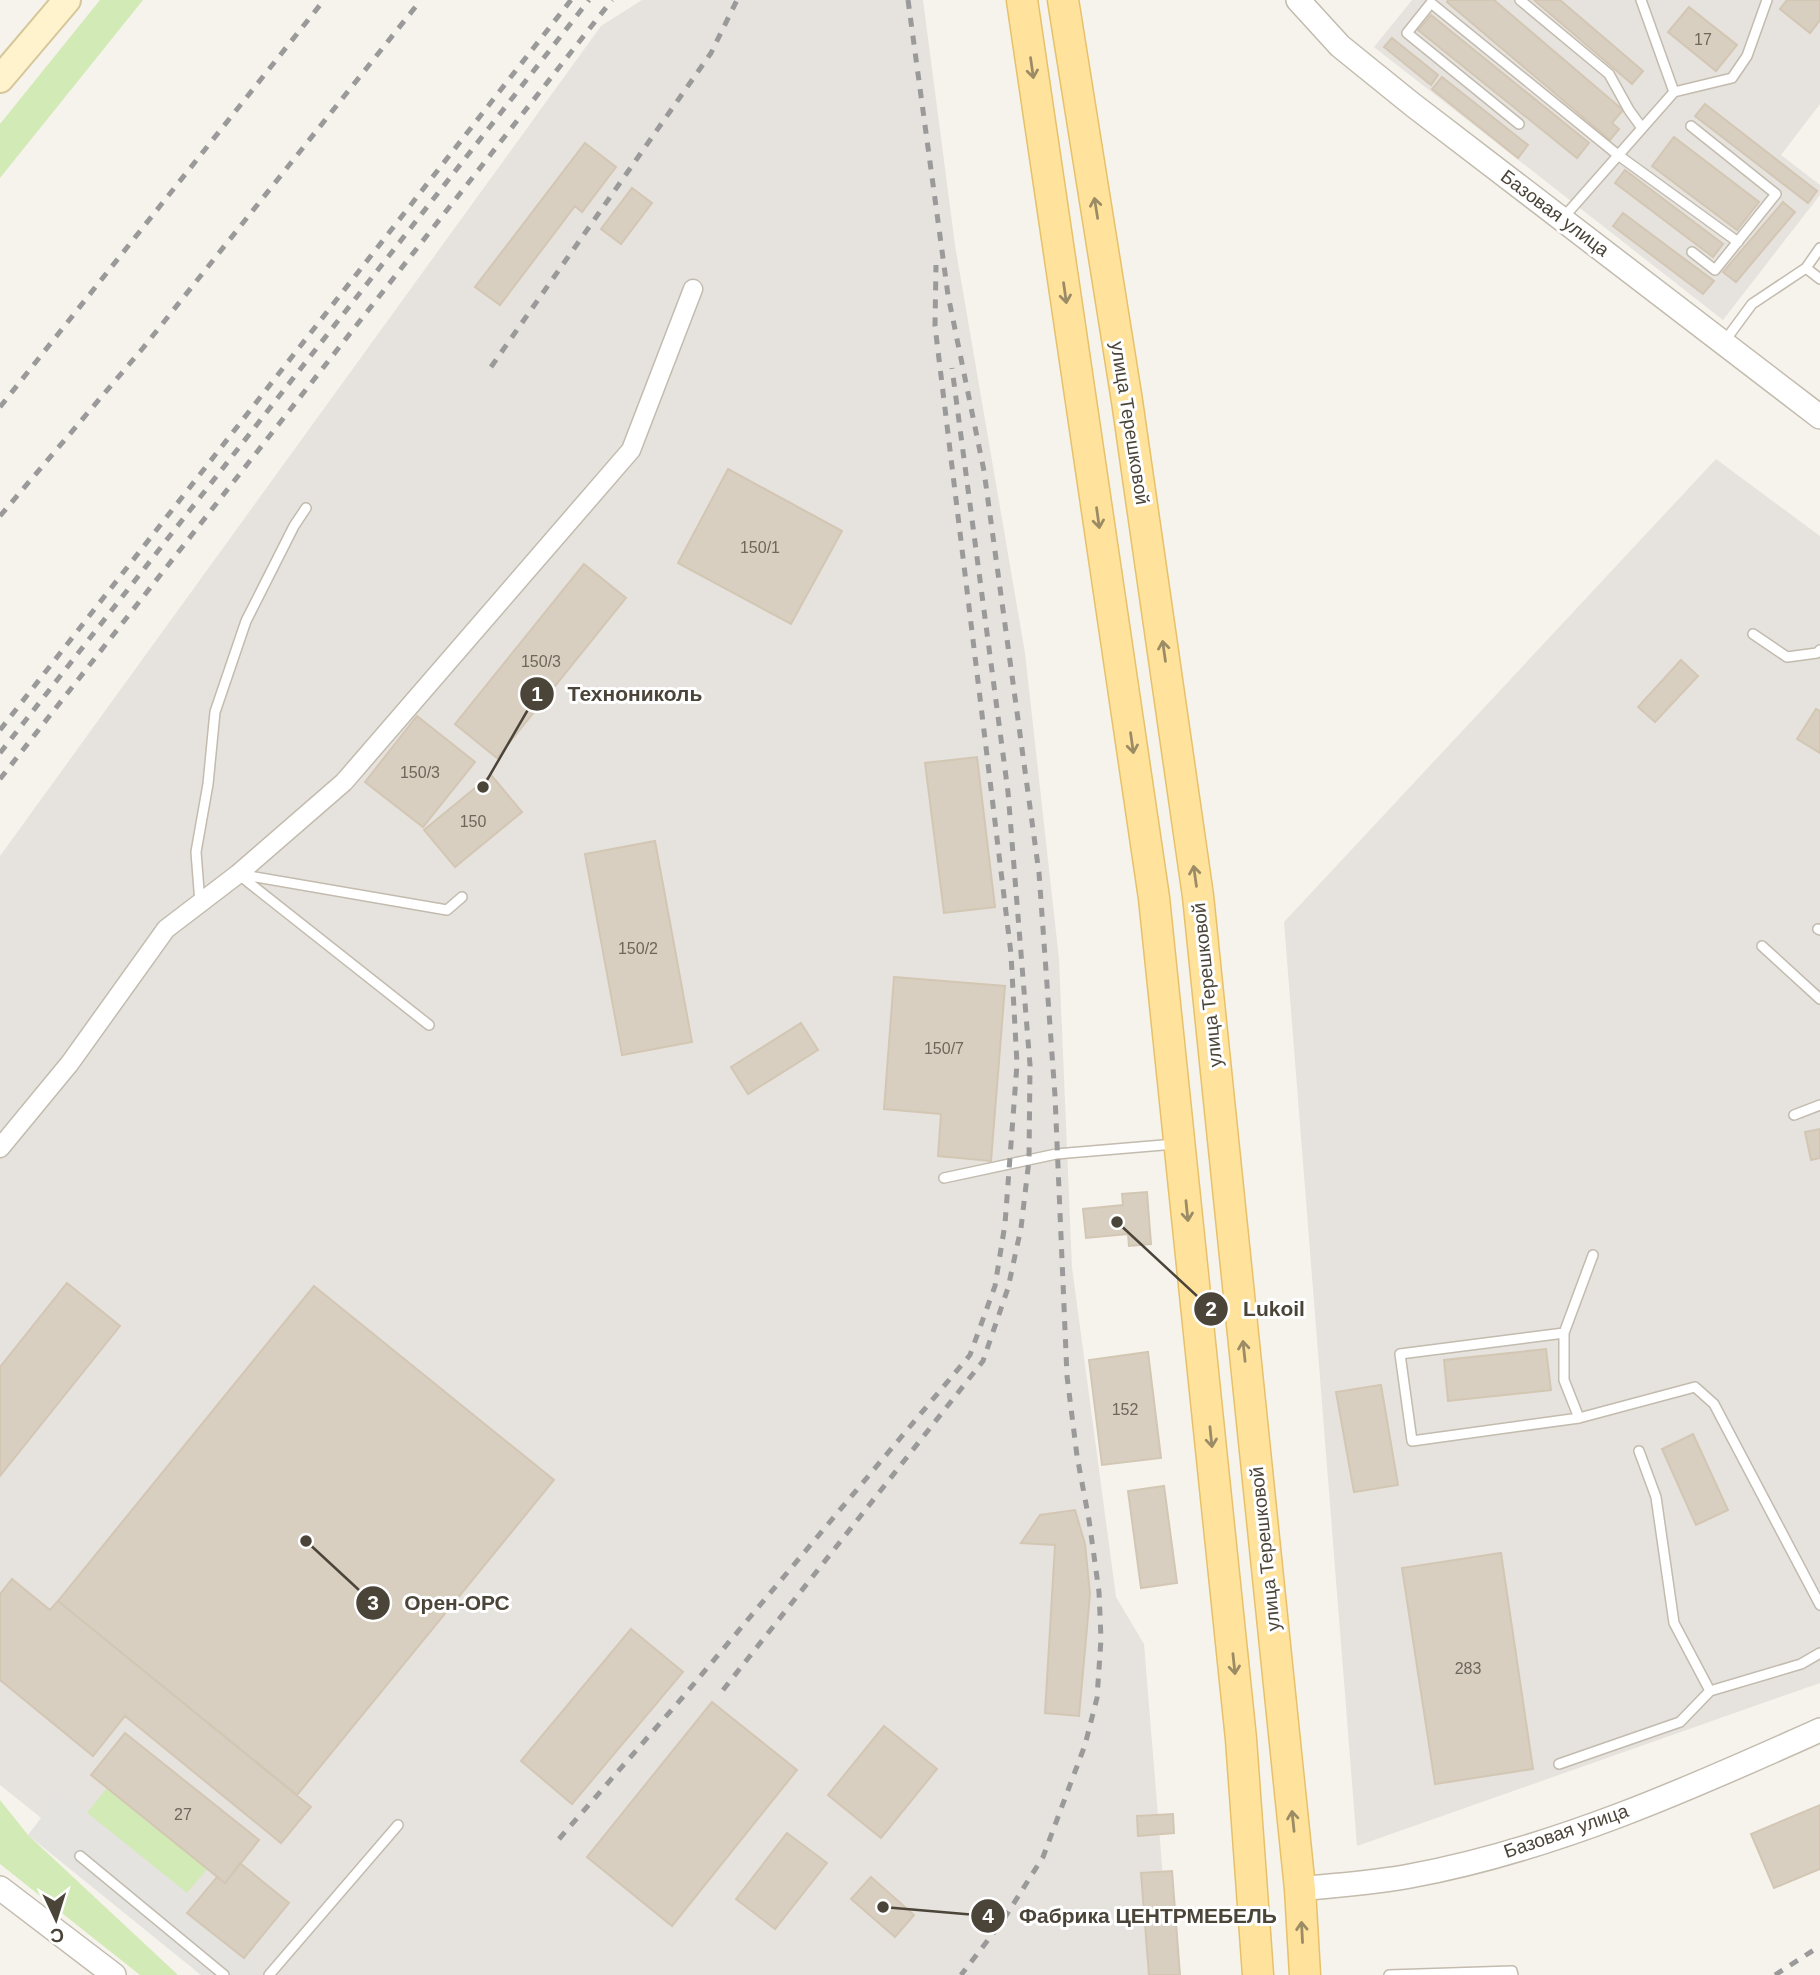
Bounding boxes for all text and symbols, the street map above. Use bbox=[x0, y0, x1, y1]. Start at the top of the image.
house number: 17 bbox=[1694, 31, 1712, 48]
one-way arrow bbox=[1026, 56, 1039, 78]
street label: Базовая улица bbox=[1497, 165, 1614, 261]
one-way arrow bbox=[1089, 197, 1102, 220]
one-way arrow bbox=[1059, 281, 1072, 303]
street label: улица Терешковой bbox=[1107, 340, 1153, 506]
one-way arrow bbox=[1092, 506, 1105, 529]
house number: 150/1 bbox=[740, 539, 780, 556]
one-way arrow bbox=[1157, 640, 1170, 662]
house number: 150/3 bbox=[521, 653, 561, 670]
callout: Технониколь bbox=[519, 673, 717, 715]
text: 1 bbox=[531, 682, 543, 705]
text: Технониколь bbox=[568, 682, 702, 705]
one-way arrow bbox=[1125, 731, 1138, 754]
house number: 150/3 bbox=[400, 764, 440, 781]
house number: 150 bbox=[460, 813, 486, 830]
one-way arrow bbox=[1188, 865, 1201, 888]
street label: улица Терешковой bbox=[1188, 902, 1226, 1068]
house number: 150/2 bbox=[618, 940, 658, 957]
house number: 150/7 bbox=[924, 1040, 964, 1057]
one-way arrow bbox=[1181, 1199, 1194, 1222]
callout: Lukoil bbox=[1194, 1288, 1319, 1330]
text: 2 bbox=[1205, 1297, 1217, 1320]
text: Lukoil bbox=[1243, 1297, 1305, 1320]
one-way arrow bbox=[1237, 1340, 1250, 1363]
house number: 152 bbox=[1112, 1401, 1138, 1418]
one-way arrow bbox=[1204, 1426, 1217, 1448]
street label: улица Терешковой bbox=[1246, 1466, 1284, 1632]
callout: Орен-ОРС bbox=[355, 1582, 524, 1624]
text: 3 bbox=[367, 1591, 379, 1614]
text: Орен-ОРС bbox=[404, 1591, 510, 1614]
one-way arrow bbox=[1228, 1652, 1241, 1675]
house number: 283 bbox=[1455, 1660, 1481, 1677]
street label: Базовая улица bbox=[1501, 1800, 1631, 1862]
house number: 27 bbox=[174, 1806, 192, 1823]
one-way arrow bbox=[1286, 1810, 1299, 1833]
north arrow bbox=[21, 1884, 91, 1954]
callout: Фабрика ЦЕНТРМЕБЕЛЬ bbox=[970, 1895, 1291, 1937]
text: 4 bbox=[982, 1904, 994, 1927]
text: Фабрика ЦЕНТРМЕБЕЛЬ bbox=[1019, 1904, 1277, 1927]
one-way arrow bbox=[1295, 1921, 1308, 1944]
text: С bbox=[49, 1925, 65, 1946]

